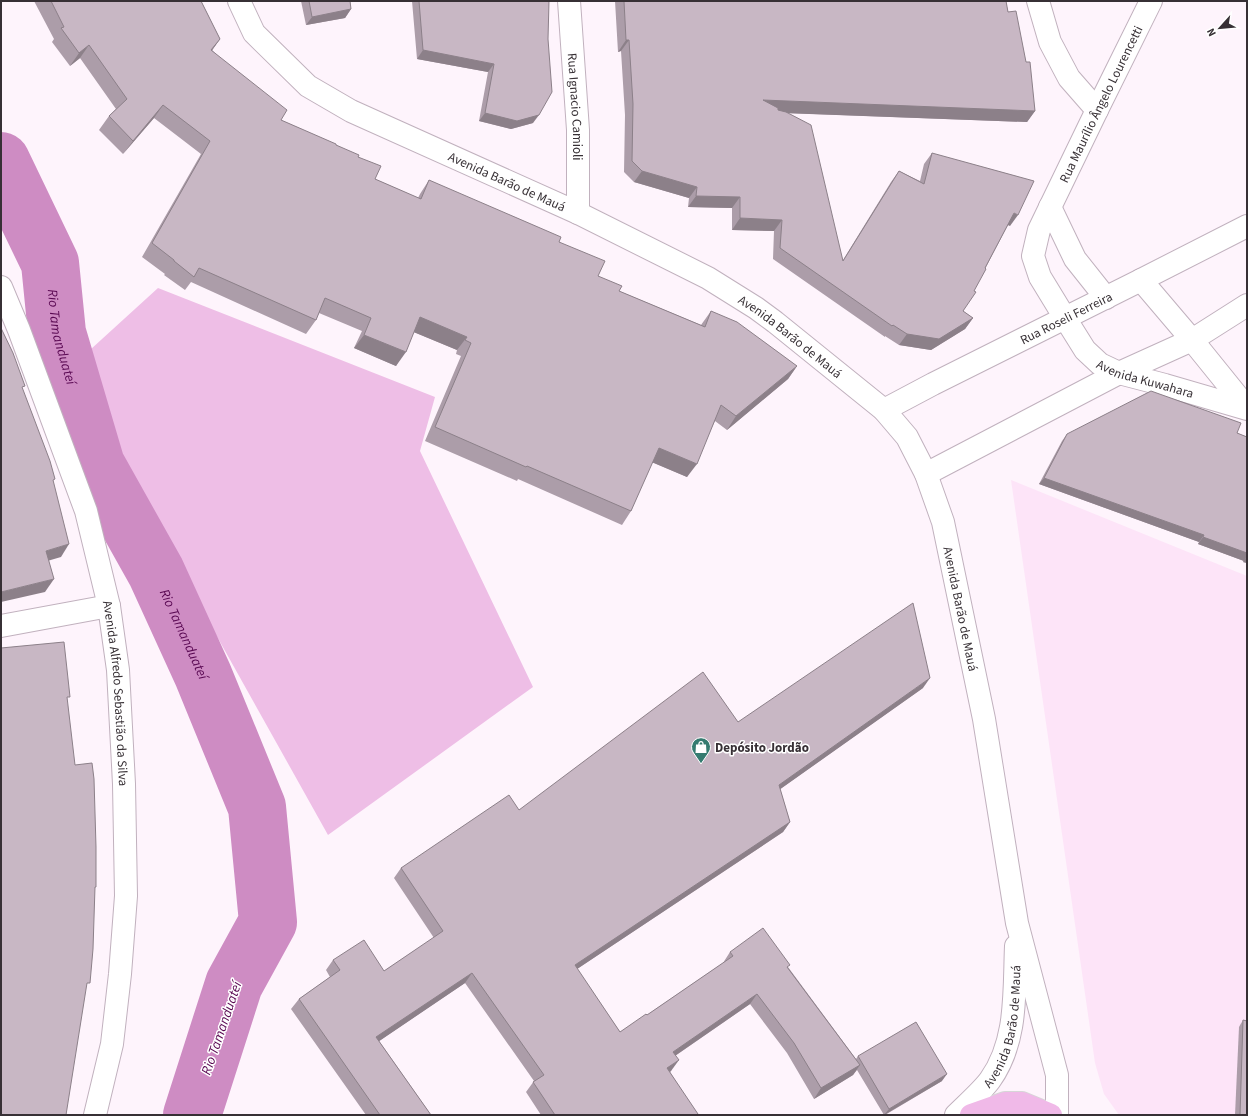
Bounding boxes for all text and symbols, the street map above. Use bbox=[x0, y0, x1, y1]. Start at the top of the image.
north arrow bbox=[1200, 8, 1240, 48]
street label: Rua Maurílio Ângelo Lourencetti bbox=[1055, 23, 1147, 186]
text: N bbox=[1203, 26, 1220, 39]
street label: Rua Ignacio Camioli bbox=[563, 52, 586, 161]
street label: Avenida Barão de Mauá bbox=[445, 148, 568, 216]
water label: Rio Tamanduateí bbox=[42, 288, 81, 389]
street label: Rua Roseli Ferreira bbox=[1017, 288, 1116, 349]
street label: Avenida Barão de Mauá bbox=[735, 291, 846, 383]
street label: Avenida Kuwahara bbox=[1093, 356, 1196, 403]
street label: Avenida Barão de Mauá bbox=[938, 545, 982, 673]
water label: Rio Tamanduateí bbox=[154, 586, 213, 684]
street label: Avenida Alfredo Sebastião da Silva bbox=[98, 599, 132, 787]
shop icon: Depósito Jordão bbox=[690, 736, 712, 764]
place label: Depósito Jordão bbox=[715, 739, 809, 757]
street label: Avenida Barão de Mauá bbox=[979, 965, 1025, 1092]
water label: Rio Tamanduateí bbox=[197, 977, 248, 1078]

